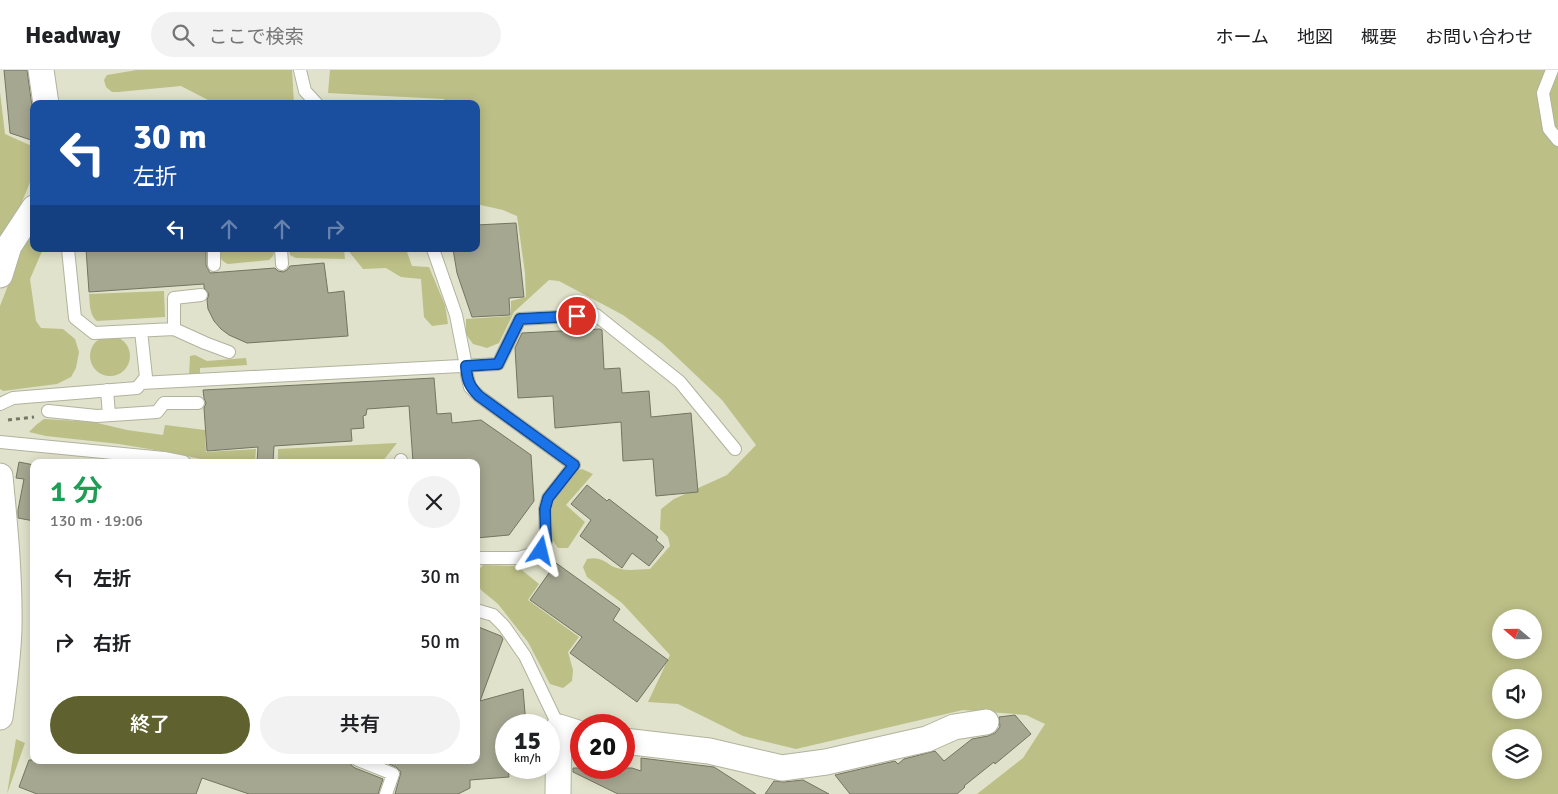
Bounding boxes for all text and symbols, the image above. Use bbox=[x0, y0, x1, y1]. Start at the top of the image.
search box bbox=[151, 12, 501, 57]
text: Headway bbox=[25, 20, 121, 50]
icon: search bbox=[169, 21, 197, 49]
text: ここで検索 bbox=[209, 25, 304, 49]
text: ホーム bbox=[1216, 26, 1269, 48]
text: 地図 bbox=[1297, 26, 1333, 48]
text: 概要 bbox=[1361, 26, 1397, 48]
text: お問い合わせ bbox=[1425, 26, 1533, 48]
text: 30 m bbox=[133, 115, 207, 158]
icon: left bbox=[50, 120, 115, 185]
text: 左折 bbox=[133, 163, 177, 190]
icon: left bbox=[162, 215, 190, 243]
icon: ahead bbox=[215, 215, 243, 243]
icon: ahead bbox=[268, 215, 296, 243]
icon: right bbox=[321, 215, 349, 243]
pin bbox=[556, 295, 598, 337]
icon: arrive bbox=[563, 302, 591, 330]
text: 1 分 bbox=[50, 473, 103, 510]
button: close bbox=[408, 476, 460, 528]
text: 130 m · 19:06 bbox=[50, 511, 143, 531]
position arrow bbox=[514, 524, 566, 576]
icon: left bbox=[50, 563, 78, 591]
text: 30 m bbox=[420, 565, 460, 589]
text: 左折 bbox=[93, 567, 131, 591]
north arrow bbox=[1492, 609, 1542, 659]
map controls bbox=[1492, 609, 1542, 779]
icon: right bbox=[50, 628, 78, 656]
text: 50 m bbox=[420, 630, 460, 654]
text: 右折 bbox=[93, 632, 131, 656]
button: sound bbox=[1492, 669, 1542, 719]
button: 終了 bbox=[50, 696, 250, 754]
button: 共有 bbox=[260, 696, 460, 754]
speed limit sign: 20 bbox=[570, 714, 635, 779]
text: 15 bbox=[514, 725, 541, 756]
button: layers bbox=[1492, 729, 1542, 779]
text: km/h bbox=[514, 751, 541, 766]

